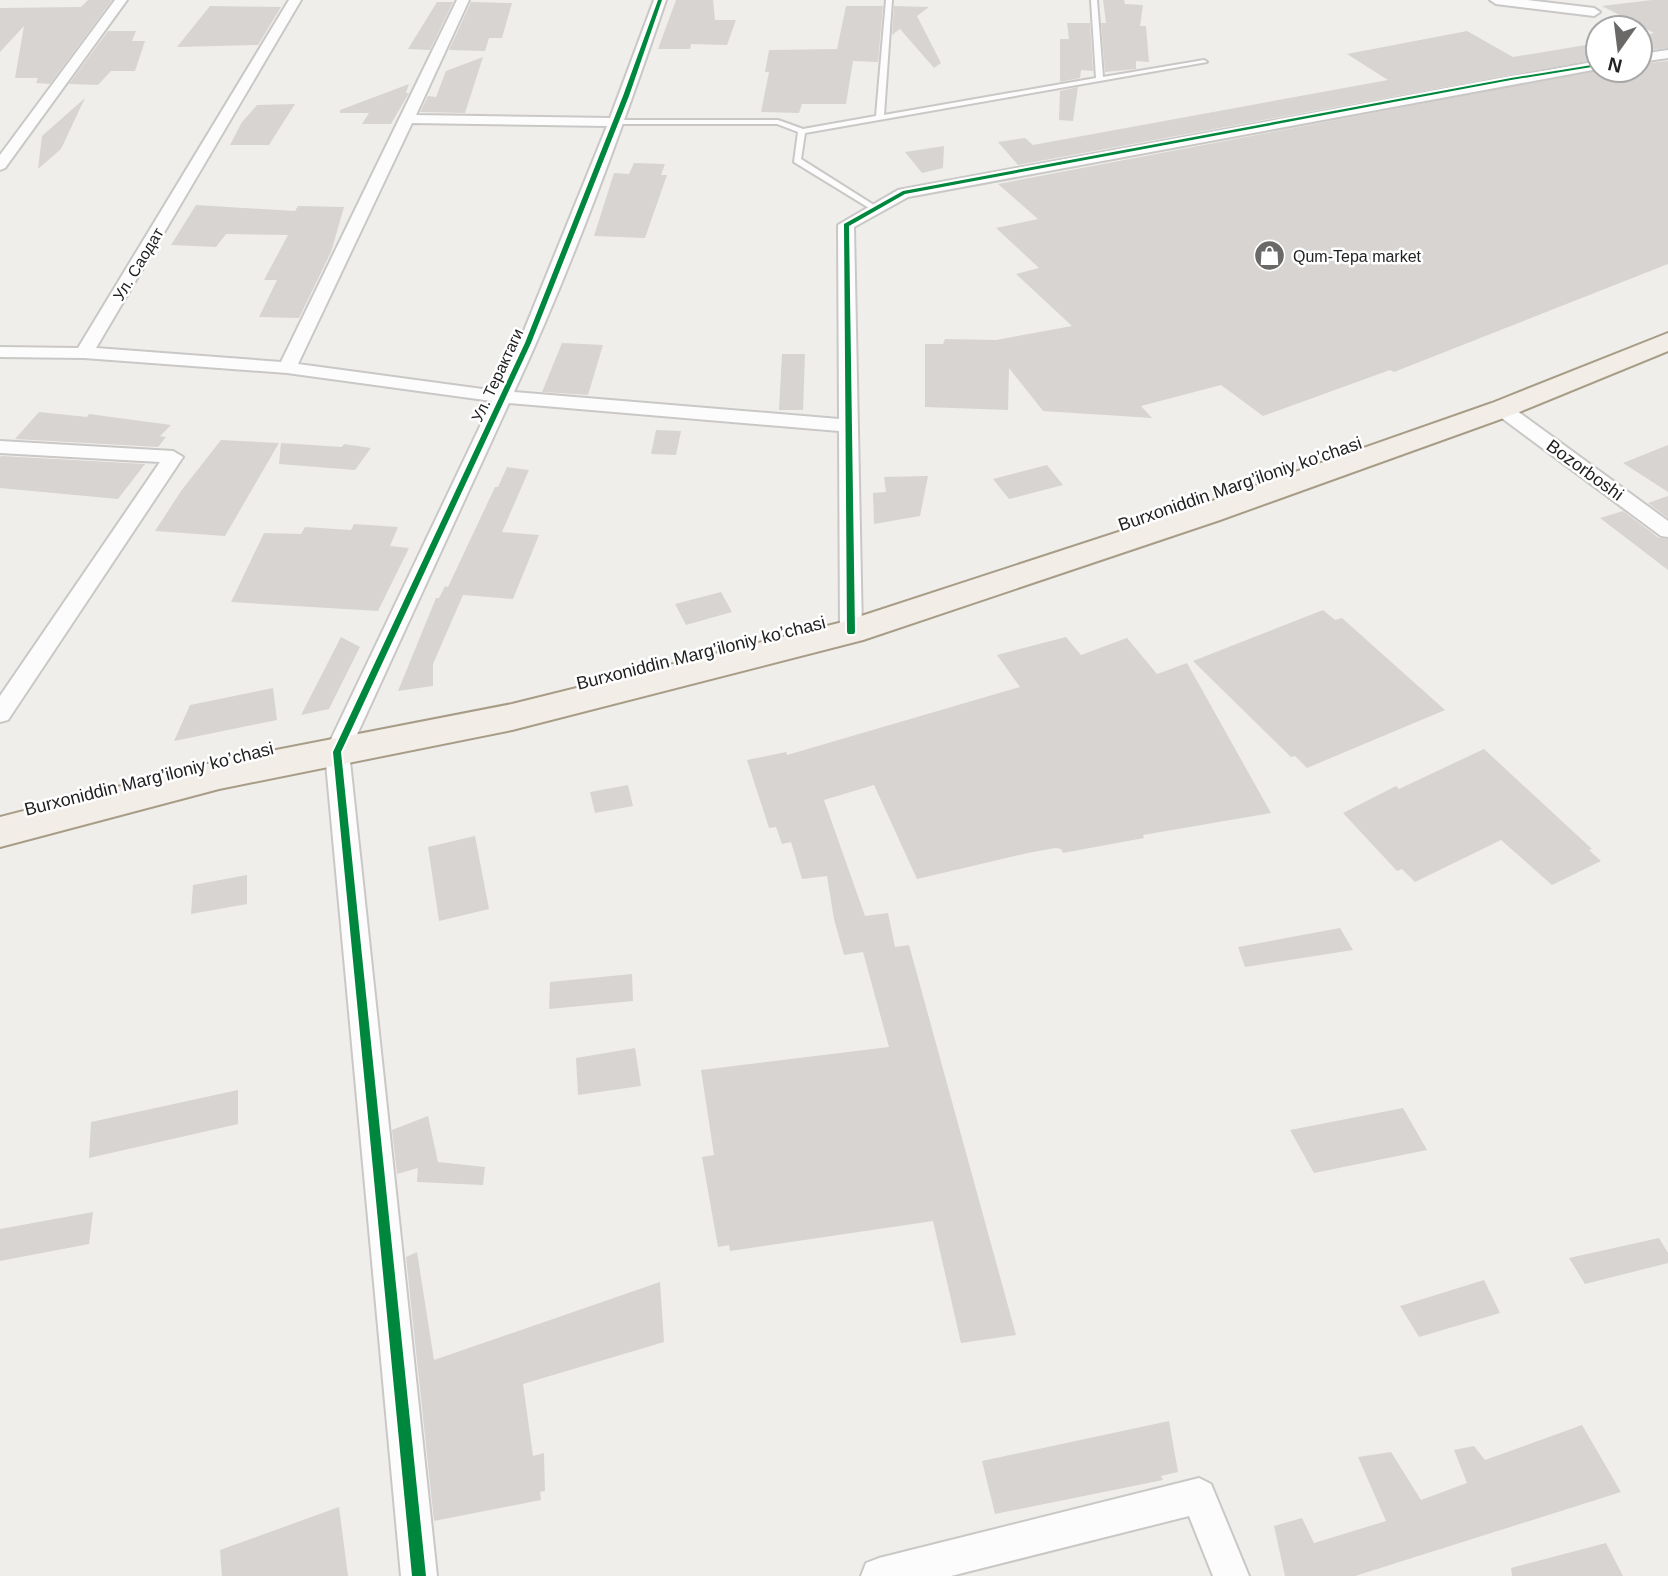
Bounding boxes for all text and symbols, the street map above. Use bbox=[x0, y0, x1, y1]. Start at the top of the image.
north arrow bbox=[1584, 14, 1654, 84]
text: N bbox=[1606, 53, 1624, 77]
street label: Ул. Саодат bbox=[110, 224, 167, 304]
shop icon: Qum-Tepa market bbox=[1253, 239, 1287, 273]
place label: Qum-Tepa market bbox=[1293, 248, 1422, 265]
street label: Ул. Терактаги bbox=[468, 326, 526, 425]
street label: Burxoniddin Marg’iloniy ko’chasi bbox=[1116, 433, 1364, 535]
street label: Bozorboshi bbox=[1543, 435, 1627, 505]
street label: Burxoniddin Marg’iloniy ko’chasi bbox=[574, 612, 828, 694]
street label: Burxoniddin Marg’iloniy ko’chasi bbox=[22, 738, 276, 820]

